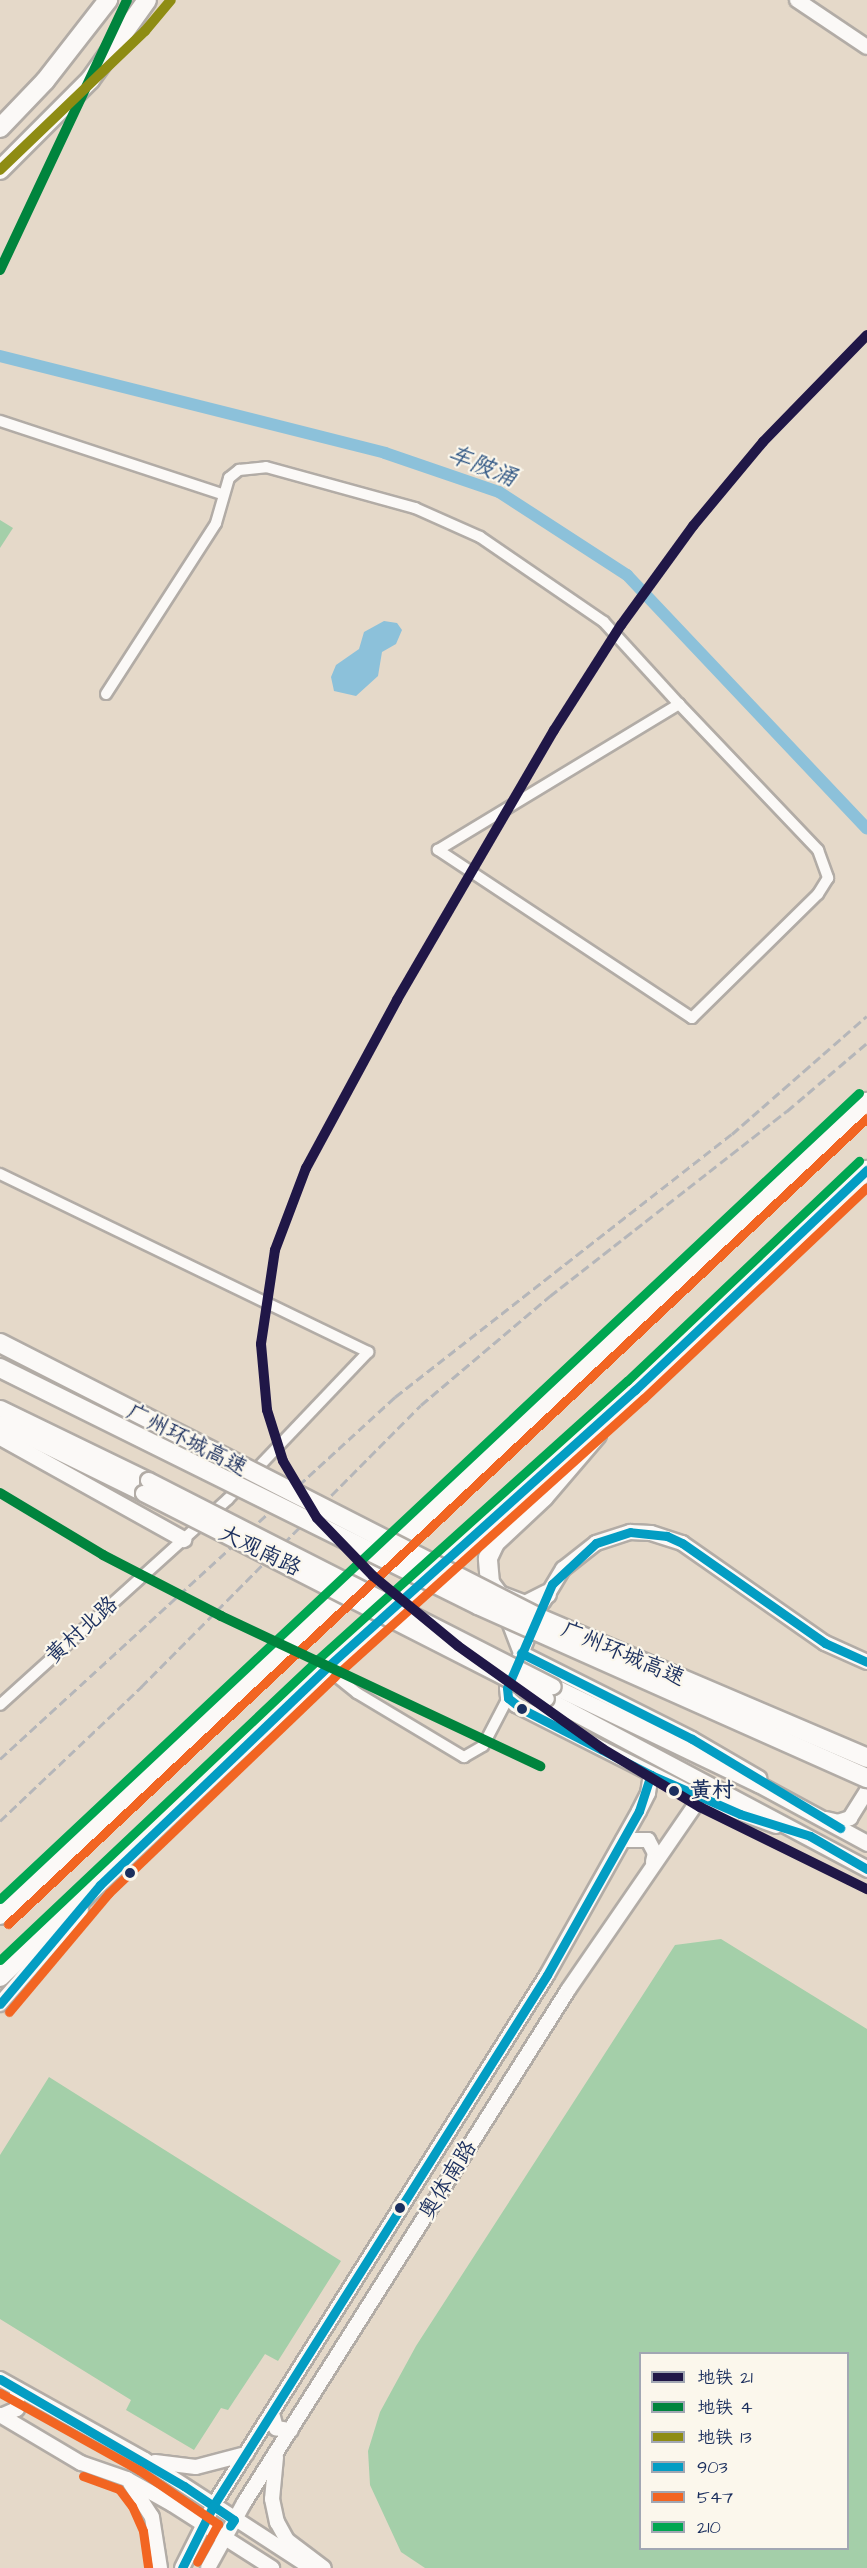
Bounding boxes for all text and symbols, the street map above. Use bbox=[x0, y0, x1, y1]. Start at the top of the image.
water label: 车陂涌 bbox=[443, 440, 521, 494]
street label: 广州环城高速 bbox=[122, 1398, 252, 1482]
street label: 大观南路 bbox=[215, 1520, 305, 1582]
street label: 黄村北路 bbox=[40, 1591, 124, 1669]
street label: 广州环城高速 bbox=[557, 1616, 689, 1692]
unlabelled marker bbox=[516, 1703, 528, 1715]
place label: 黄村 bbox=[690, 1778, 734, 1804]
marker: 黄村 bbox=[663, 1780, 685, 1802]
unlabelled marker bbox=[124, 1867, 136, 1879]
street label: 奥体南路 bbox=[413, 2136, 483, 2224]
unlabelled marker bbox=[394, 2202, 406, 2214]
legend bbox=[639, 2352, 849, 2550]
text: 地铁 21 bbox=[697, 2365, 753, 2390]
text: 地铁 4 bbox=[697, 2395, 752, 2420]
text: 地铁 13 bbox=[697, 2425, 752, 2450]
text: 903 bbox=[697, 2455, 728, 2480]
text: 547 bbox=[697, 2485, 733, 2510]
text: 210 bbox=[697, 2515, 721, 2540]

